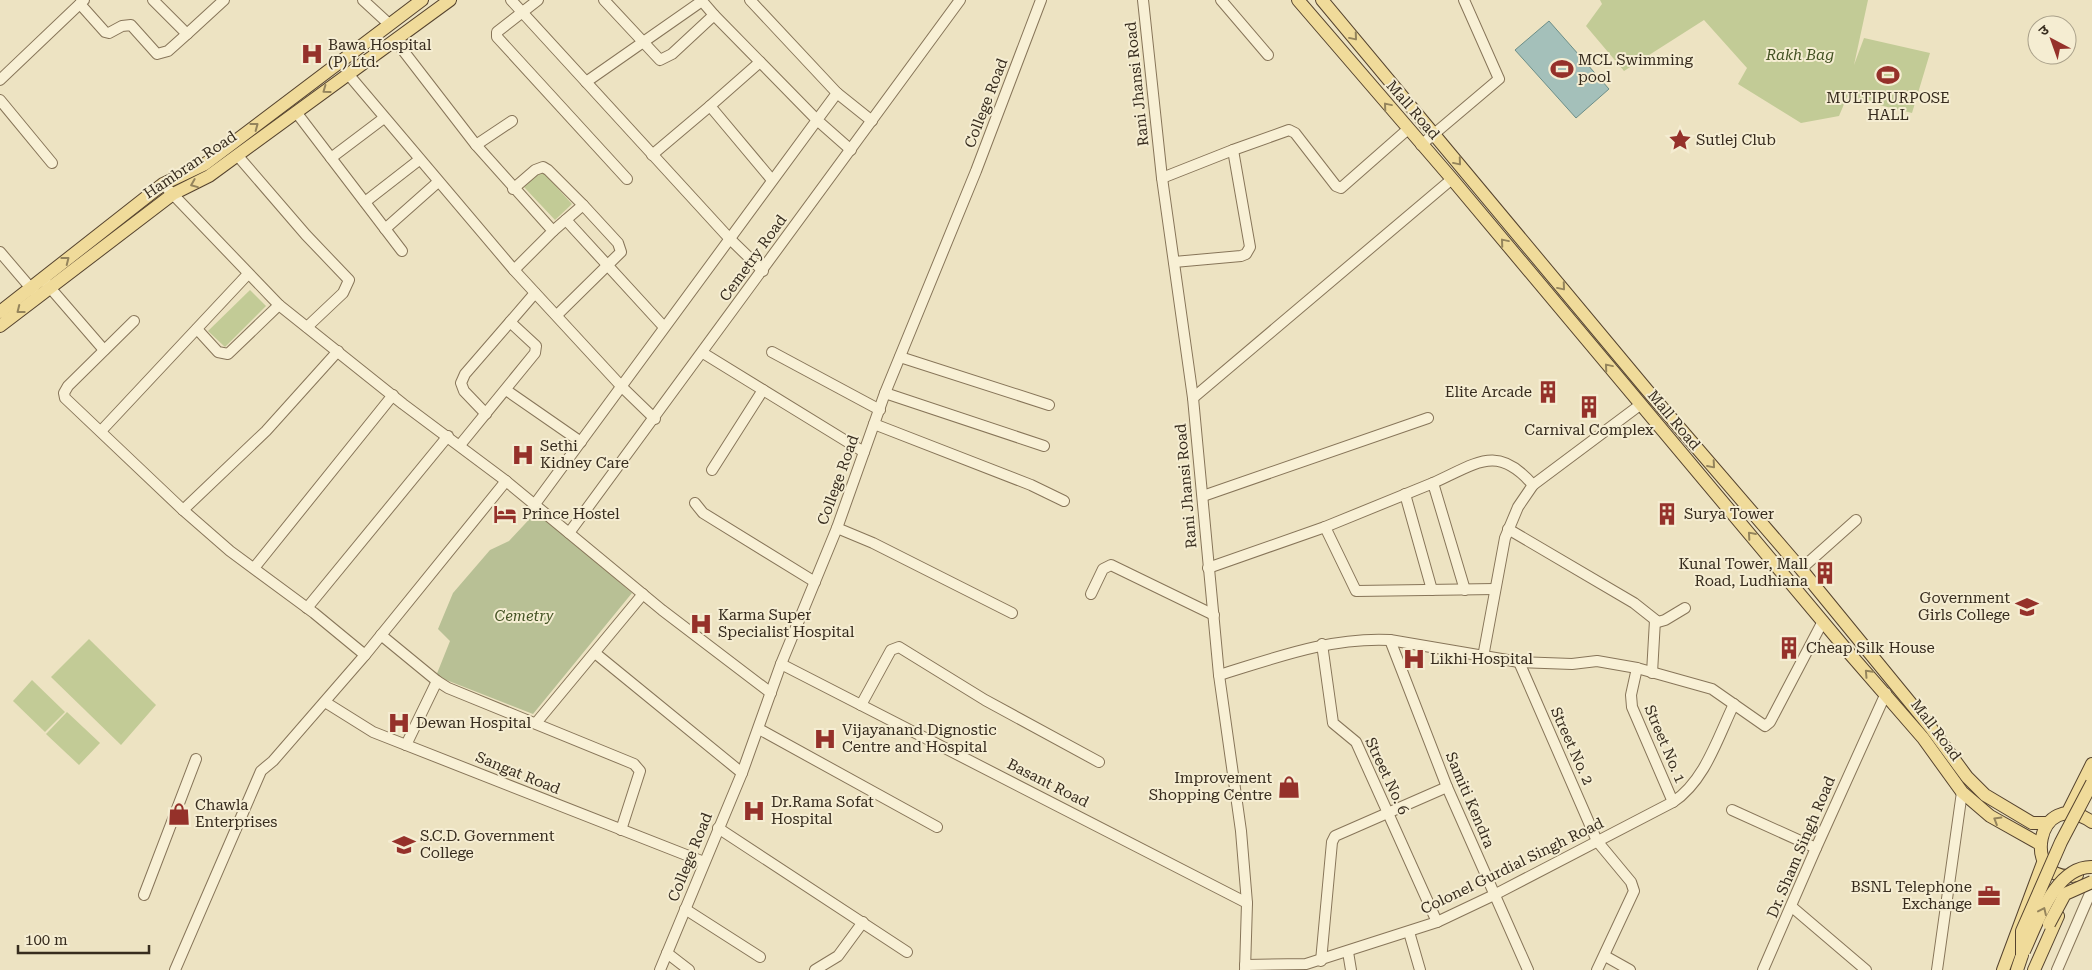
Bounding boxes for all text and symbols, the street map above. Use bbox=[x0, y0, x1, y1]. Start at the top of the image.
north arrow bbox=[2027, 15, 2077, 65]
street label: Rani Jhansi Road bbox=[1121, 20, 1152, 147]
text: उ bbox=[2035, 21, 2052, 39]
one-way arrow bbox=[1348, 32, 1357, 41]
place label: Bawa Hospital (P) Ltd. bbox=[328, 36, 432, 71]
hospital icon: Bawa Hospital (P) Ltd. bbox=[299, 41, 325, 67]
park label: Rakh Bag bbox=[1765, 46, 1834, 64]
place label: MCL Swimming pool bbox=[1578, 51, 1693, 86]
street label: College Road bbox=[961, 55, 1011, 150]
sports icon: MCL Swimming pool bbox=[1549, 56, 1575, 82]
sports icon: MULTIPURPOSE HALL bbox=[1875, 62, 1901, 88]
street label: Mall Road bbox=[1383, 77, 1444, 143]
one-way arrow bbox=[322, 84, 332, 93]
place label: MULTIPURPOSE HALL bbox=[1826, 89, 1950, 124]
one-way arrow bbox=[1384, 102, 1393, 111]
one-way arrow bbox=[249, 124, 258, 132]
street label: Hambran Road bbox=[140, 127, 240, 203]
place icon: Sutlej Club bbox=[1667, 127, 1693, 153]
place label: Sutlej Club bbox=[1696, 131, 1776, 149]
one-way arrow bbox=[1453, 156, 1462, 165]
one-way arrow bbox=[190, 178, 199, 188]
street label: Cemetry Road bbox=[716, 211, 791, 305]
one-way arrow bbox=[1501, 239, 1510, 248]
one-way arrow bbox=[60, 258, 69, 266]
one-way arrow bbox=[1557, 281, 1566, 290]
one-way arrow bbox=[17, 305, 26, 314]
one-way arrow bbox=[1606, 364, 1614, 373]
building icon: Elite Arcade bbox=[1535, 379, 1561, 405]
place label: Elite Arcade bbox=[1445, 383, 1532, 401]
street label: Mall Road bbox=[1644, 387, 1704, 454]
building icon: Carnival Complex bbox=[1576, 394, 1602, 420]
place label: Carnival Complex bbox=[1524, 421, 1654, 439]
street label: Rani Jhansi Road bbox=[1172, 422, 1200, 549]
street label: College Road bbox=[813, 432, 863, 527]
place label: Sethi Kidney Care bbox=[540, 437, 629, 472]
hospital icon: Sethi Kidney Care bbox=[510, 442, 536, 468]
one-way arrow bbox=[1706, 459, 1715, 468]
hotel icon: Prince Hostel bbox=[492, 501, 518, 527]
building icon: Surya Tower bbox=[1654, 501, 1680, 527]
place label: Prince Hostel bbox=[522, 505, 620, 523]
place label: Surya Tower bbox=[1684, 505, 1774, 523]
one-way arrow bbox=[1748, 532, 1757, 541]
place label: Kunal Tower, Mall Road, Ludhiana bbox=[1679, 555, 1808, 590]
building icon: Kunal Tower, Mall Road, Ludhiana bbox=[1812, 560, 1838, 586]
place label: Government Girls College bbox=[1918, 589, 2010, 624]
school or university icon: Government Girls College bbox=[2014, 594, 2040, 620]
place label: Karma Super Specialist Hospital bbox=[718, 606, 855, 641]
park label: Cemetry bbox=[495, 607, 554, 625]
hospital icon: Karma Super Specialist Hospital bbox=[688, 611, 714, 637]
building icon: Cheap Silk House bbox=[1776, 635, 1802, 661]
place label: Cheap Silk House bbox=[1806, 639, 1935, 657]
hospital icon: Likhi Hospital bbox=[1401, 646, 1427, 672]
place label: Likhi Hospital bbox=[1430, 650, 1533, 668]
one-way arrow bbox=[1864, 669, 1873, 678]
street label: Mall Road bbox=[1907, 696, 1965, 765]
street label: Street No. 1 bbox=[1640, 702, 1690, 786]
street label: Street No. 2 bbox=[1547, 704, 1597, 788]
hospital icon: Dewan Hospital bbox=[386, 710, 412, 736]
place label: Dewan Hospital bbox=[416, 714, 531, 732]
place label: Vijayanand Dignostic Centre and Hospital bbox=[842, 721, 997, 756]
hospital icon: Vijayanand Dignostic Centre and Hospital bbox=[812, 726, 838, 752]
street label: Street No. 6 bbox=[1361, 734, 1413, 818]
street label: Sangat Road bbox=[473, 748, 563, 798]
street label: Samiti Kendra bbox=[1442, 749, 1498, 851]
street label: Basant Road bbox=[1004, 755, 1092, 811]
place label: Improvement Shopping Centre bbox=[1149, 769, 1272, 804]
street label: Dr. Sham Singh Road bbox=[1763, 773, 1839, 921]
shop icon: Improvement Shopping Centre bbox=[1276, 774, 1302, 800]
place label: Dr.Rama Sofat Hospital bbox=[771, 793, 874, 828]
place label: Chawla Enterprises bbox=[195, 796, 277, 831]
hospital icon: Dr.Rama Sofat Hospital bbox=[741, 798, 767, 824]
shop icon: Chawla Enterprises bbox=[166, 801, 192, 827]
street label: College Road bbox=[664, 809, 716, 904]
street label: Colonel Gurdial Singh Road bbox=[1418, 814, 1607, 918]
one-way arrow bbox=[1994, 817, 2003, 827]
place label: S.C.D. Government College bbox=[420, 827, 555, 862]
school or university icon: S.C.D. Government College bbox=[391, 832, 417, 858]
place label: BSNL Telephone Exchange bbox=[1851, 878, 1972, 913]
office icon: BSNL Telephone Exchange bbox=[1976, 883, 2002, 909]
one-way arrow bbox=[2036, 907, 2047, 916]
scale bar bbox=[18, 922, 149, 954]
text: 100 m bbox=[25, 931, 68, 949]

